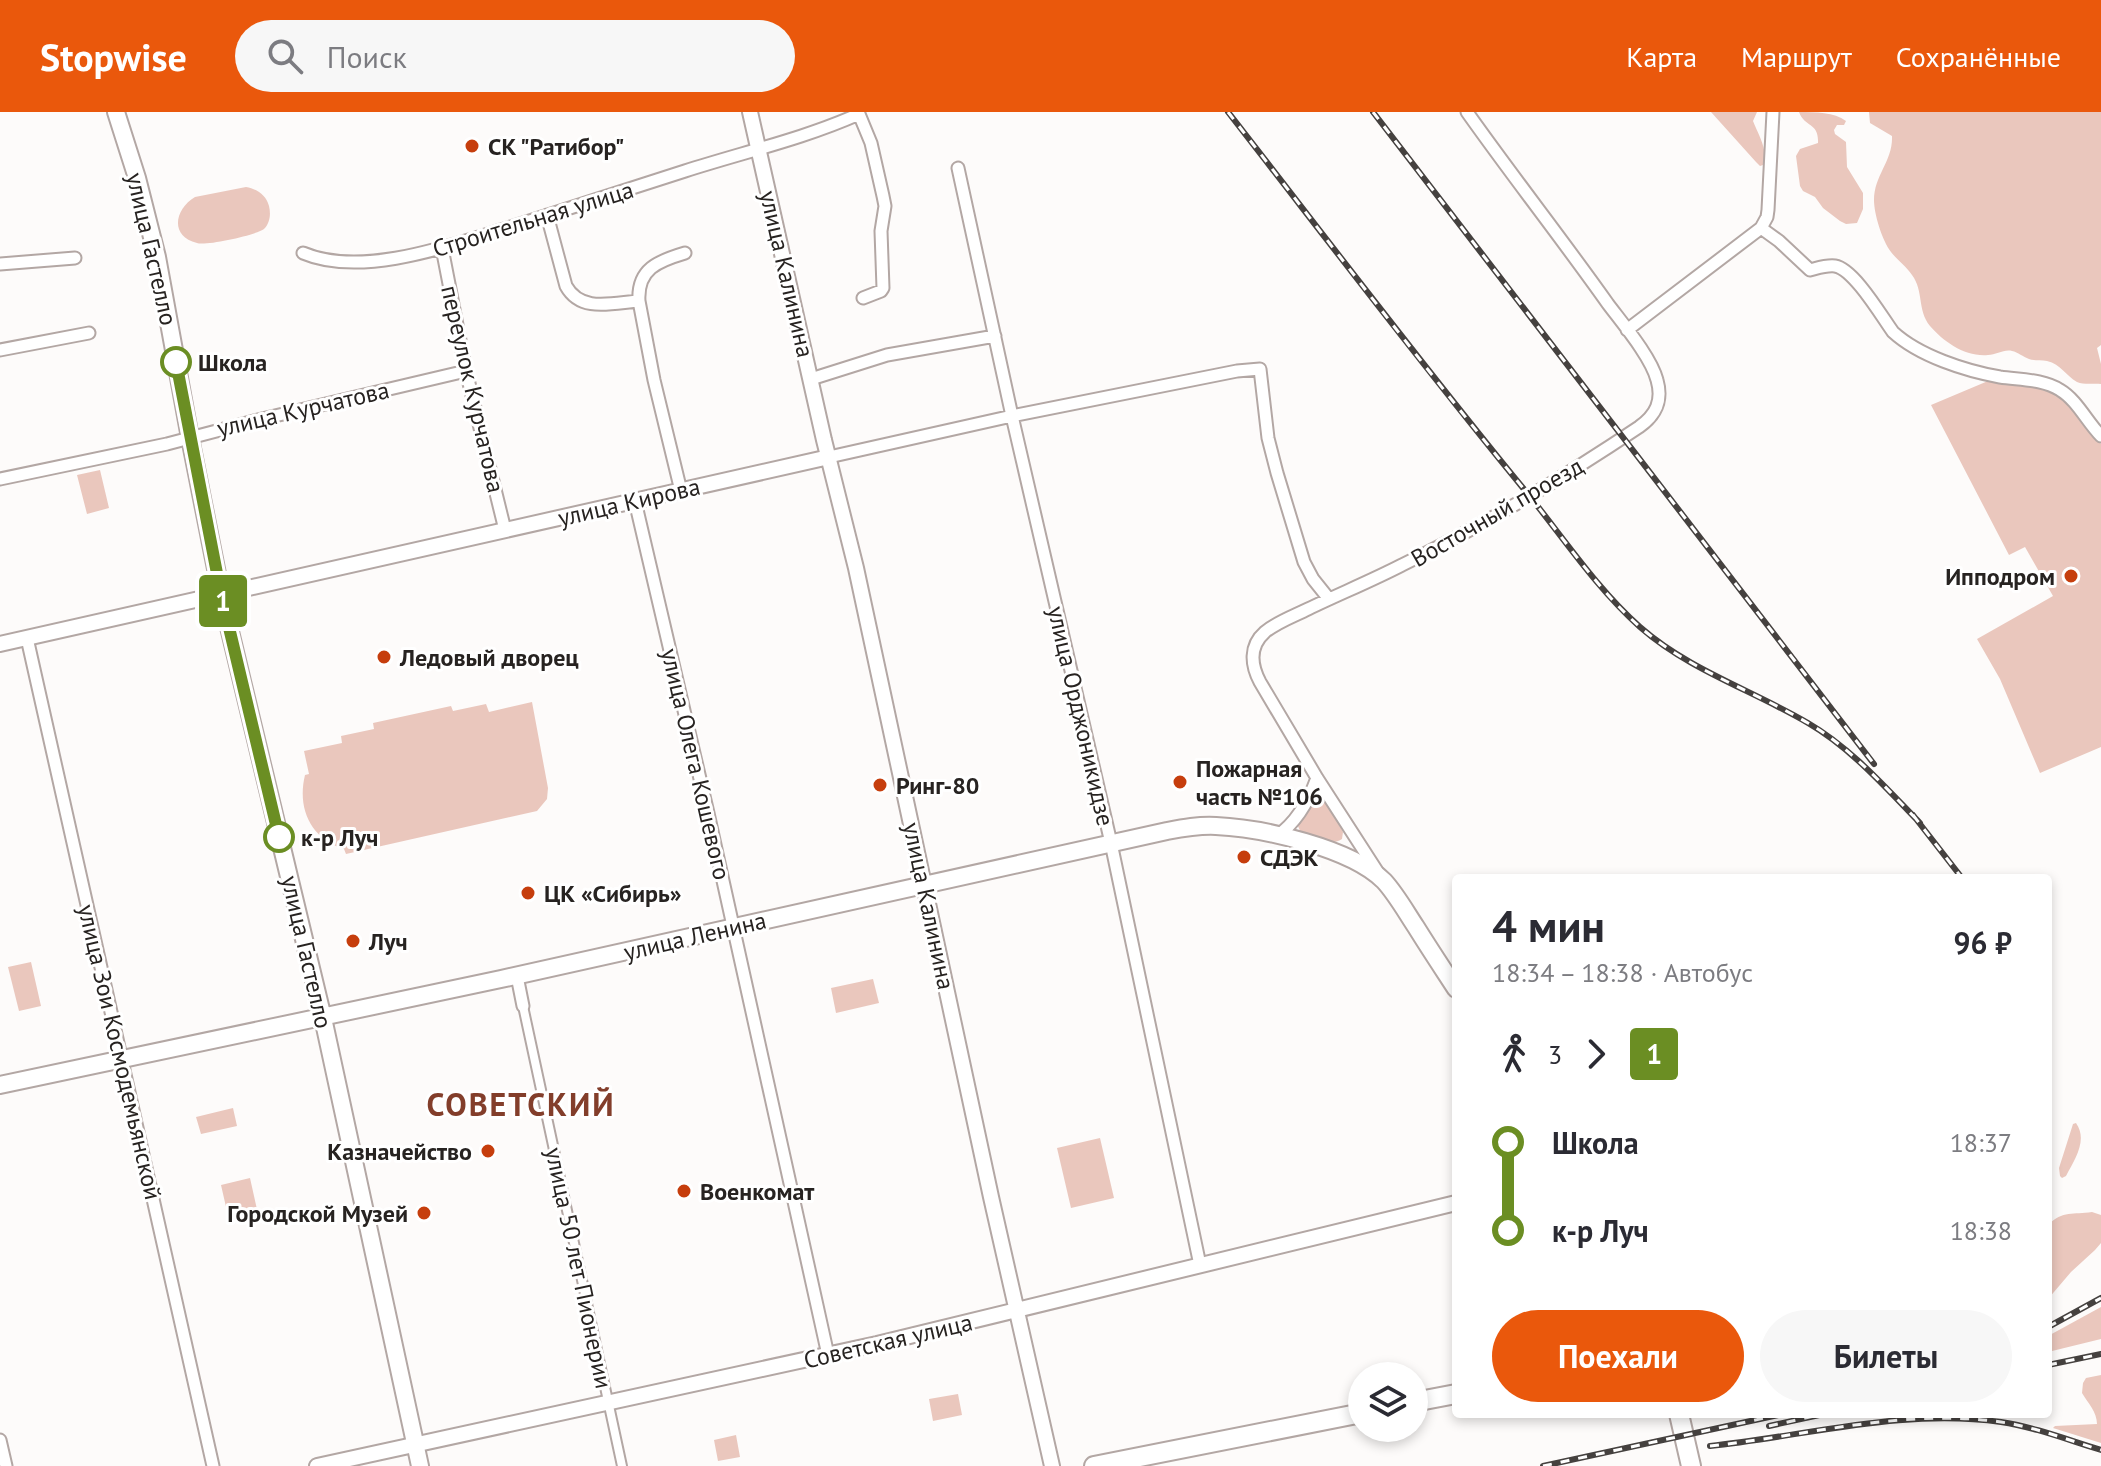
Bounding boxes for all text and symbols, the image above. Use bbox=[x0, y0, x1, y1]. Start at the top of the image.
search box bbox=[235, 20, 795, 92]
text: Stopwise bbox=[40, 32, 187, 81]
icon: search bbox=[263, 34, 307, 78]
text: Поиск bbox=[327, 37, 407, 76]
text: Карта bbox=[1626, 38, 1697, 75]
text: Маршрут bbox=[1741, 38, 1852, 75]
text: Сохранённые bbox=[1896, 38, 2061, 75]
place label: СК "Ратибор" bbox=[488, 131, 624, 162]
marker: СК "Ратибор" bbox=[463, 137, 481, 155]
street label: улица Гастелло bbox=[119, 170, 185, 328]
street label: Строительная улица bbox=[429, 174, 637, 264]
street label: улица Калинина bbox=[753, 188, 821, 360]
street label: переулок Курчатова bbox=[434, 282, 512, 496]
marker: Школа bbox=[161, 347, 191, 377]
place label: Школа bbox=[198, 347, 267, 378]
street label: улица Курчатова bbox=[214, 374, 392, 444]
street label: Восточный проезд bbox=[1405, 450, 1589, 574]
street label: улица Кирова bbox=[555, 471, 703, 533]
place label: Ипподром bbox=[1945, 561, 2055, 592]
marker: Ипподром bbox=[2062, 567, 2080, 585]
line badge: 1 bbox=[197, 575, 249, 627]
text: 1 bbox=[215, 582, 231, 619]
street label: улица Орджоникидзе bbox=[1041, 603, 1121, 829]
place label: Ледовый дворец bbox=[399, 642, 579, 673]
street label: улица Олега Кошевого bbox=[654, 645, 738, 883]
marker: Ледовый дворец bbox=[375, 648, 393, 666]
place label: Пожарная часть №106 bbox=[1196, 753, 1323, 812]
place label: Ринг-80 bbox=[896, 770, 979, 801]
marker: Пожарная часть №106 bbox=[1171, 773, 1189, 791]
marker: Ринг-80 bbox=[871, 776, 889, 794]
street label: улица Калинина bbox=[896, 820, 962, 992]
marker: к-р Луч bbox=[264, 822, 294, 852]
place label: к-р Луч bbox=[301, 822, 378, 853]
place label: СДЭК bbox=[1260, 842, 1319, 873]
marker: СДЭК bbox=[1235, 848, 1253, 866]
street label: улица Гастелло bbox=[274, 873, 340, 1031]
place label: ЦК «Сибирь» bbox=[544, 878, 682, 909]
marker: ЦК «Сибирь» bbox=[519, 884, 537, 902]
text: 4 мин bbox=[1492, 897, 1605, 954]
street label: улица Зои Космодемьянской bbox=[71, 901, 169, 1203]
street label: улица Ленина bbox=[621, 905, 769, 967]
text: 96 ₽ bbox=[1953, 923, 2012, 962]
place label: Луч bbox=[368, 926, 408, 957]
marker: Луч bbox=[344, 932, 362, 950]
text: 18:34 – 18:38 · Автобус bbox=[1492, 956, 1753, 989]
icon: walk bbox=[1492, 1032, 1536, 1076]
icon: forward bbox=[1574, 1032, 1618, 1076]
text: 1 bbox=[1646, 1035, 1662, 1072]
text: 3 bbox=[1548, 1038, 1562, 1071]
district label: СОВЕТСКИЙ bbox=[426, 1083, 616, 1125]
text: Школа bbox=[1552, 1123, 1639, 1162]
text: 18:37 bbox=[1950, 1126, 2012, 1159]
place label: Казначейство bbox=[327, 1136, 472, 1167]
marker: Казначейство bbox=[479, 1142, 497, 1160]
street label: улица 50 лет Пионерии bbox=[538, 1145, 620, 1391]
place label: Военкомат bbox=[700, 1176, 815, 1207]
marker: Военкомат bbox=[675, 1182, 693, 1200]
place label: Городской Музей bbox=[227, 1198, 408, 1229]
marker: Городской Музей bbox=[415, 1204, 433, 1222]
text: к-р Луч bbox=[1552, 1211, 1649, 1250]
text: 18:38 bbox=[1950, 1214, 2012, 1247]
street label: Советская улица bbox=[801, 1307, 975, 1375]
button: Поехали bbox=[1492, 1310, 1744, 1402]
button: Билеты bbox=[1760, 1310, 2012, 1402]
map controls bbox=[1348, 1362, 1428, 1442]
button: layers bbox=[1348, 1362, 1428, 1442]

